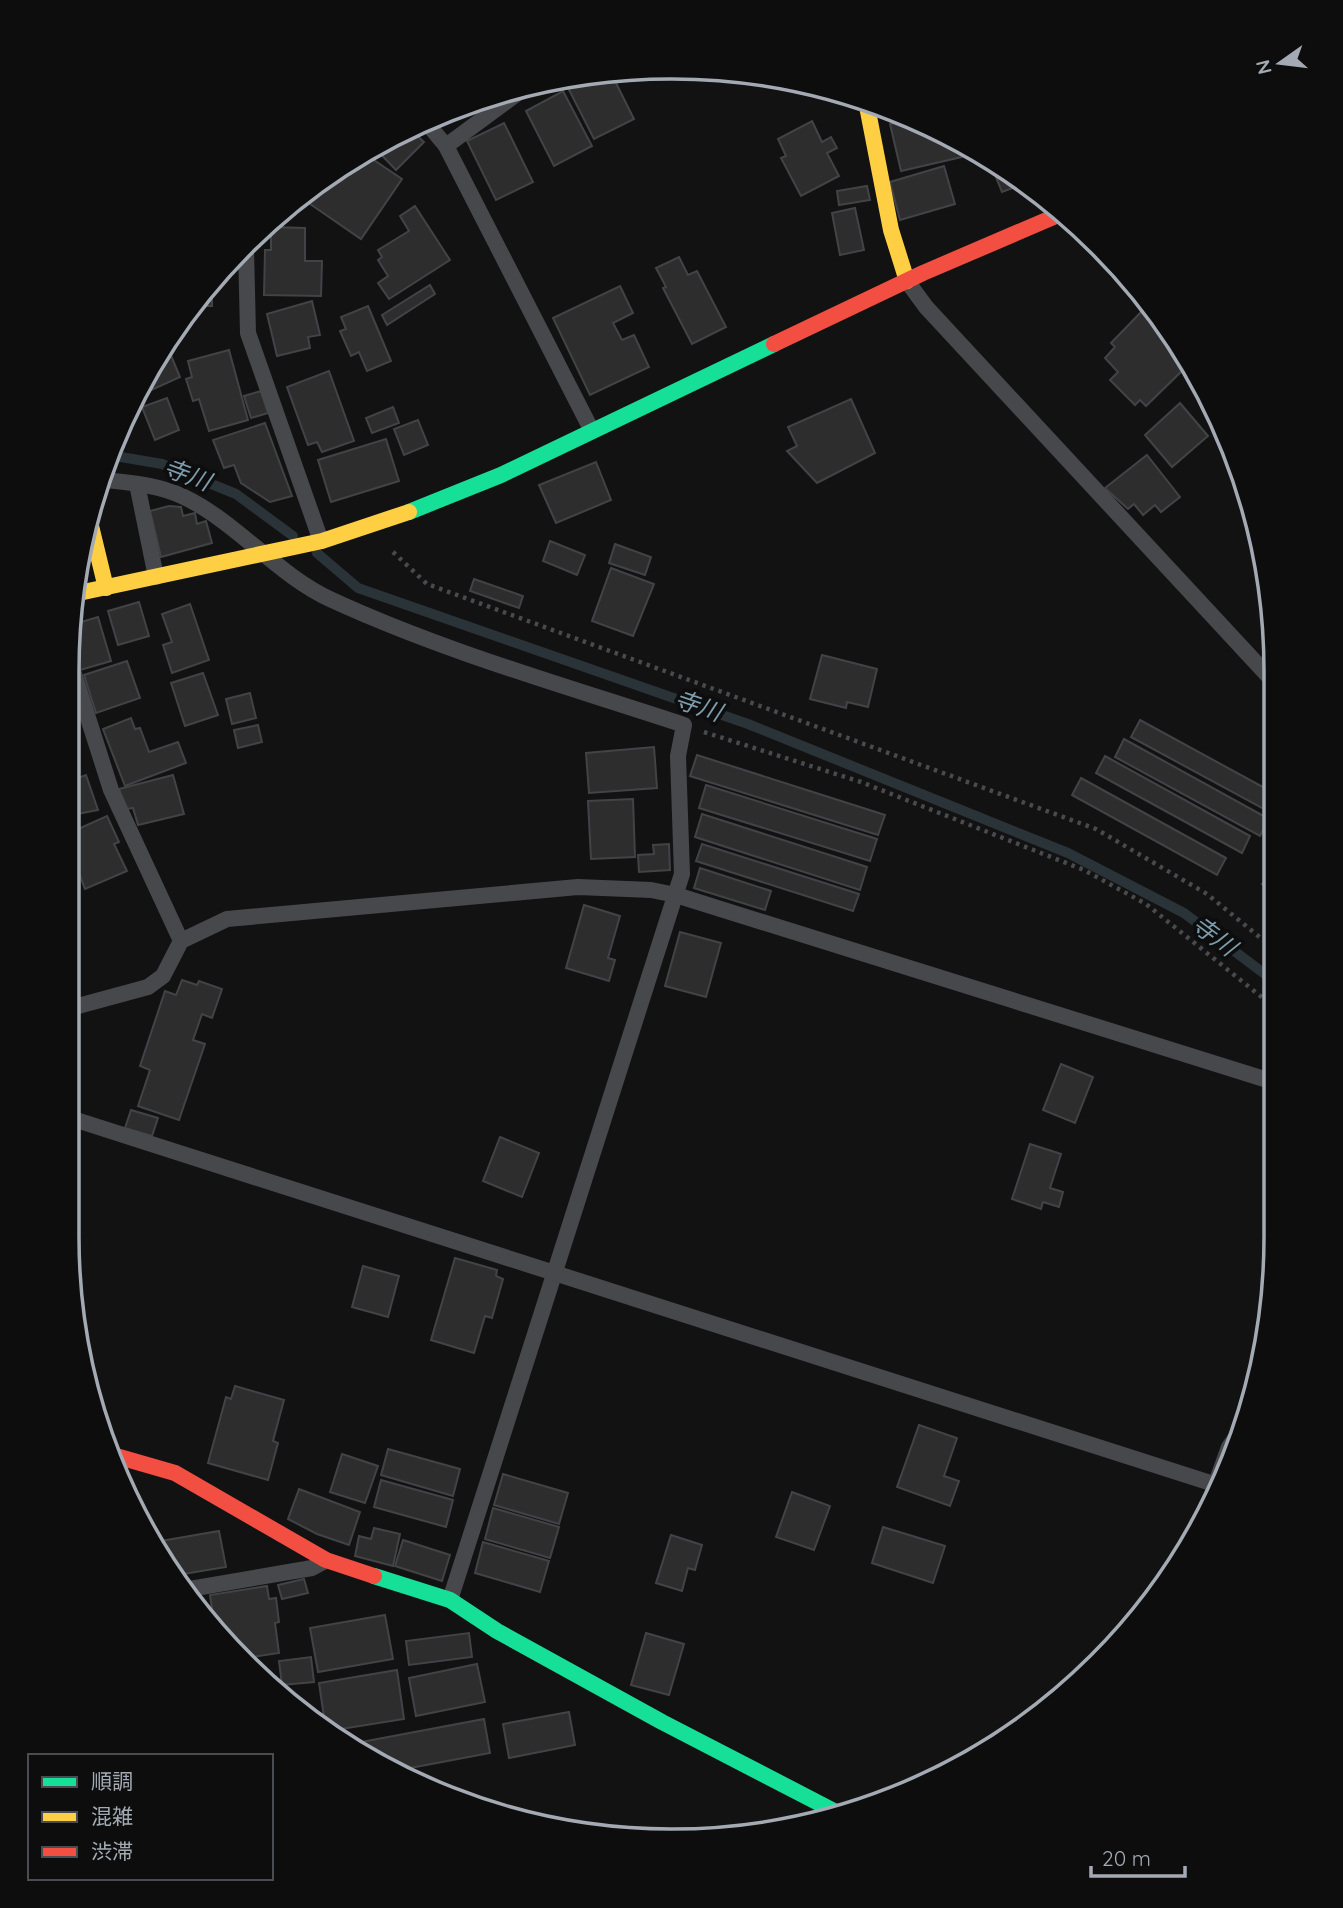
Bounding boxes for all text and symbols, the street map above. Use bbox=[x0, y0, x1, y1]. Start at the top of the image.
north arrow bbox=[1245, 28, 1315, 98]
text: N bbox=[1250, 57, 1277, 77]
water label: 寺川 bbox=[160, 452, 218, 497]
water label: 寺川 bbox=[671, 683, 729, 728]
water label: 寺川 bbox=[1186, 909, 1245, 963]
legend bbox=[28, 1754, 273, 1880]
text: 順調 bbox=[91, 1768, 133, 1794]
text: 混雑 bbox=[91, 1803, 133, 1829]
scale bar bbox=[1091, 1834, 1186, 1878]
text: 渋滞 bbox=[91, 1838, 133, 1864]
text: 20 m bbox=[1102, 1845, 1151, 1871]

